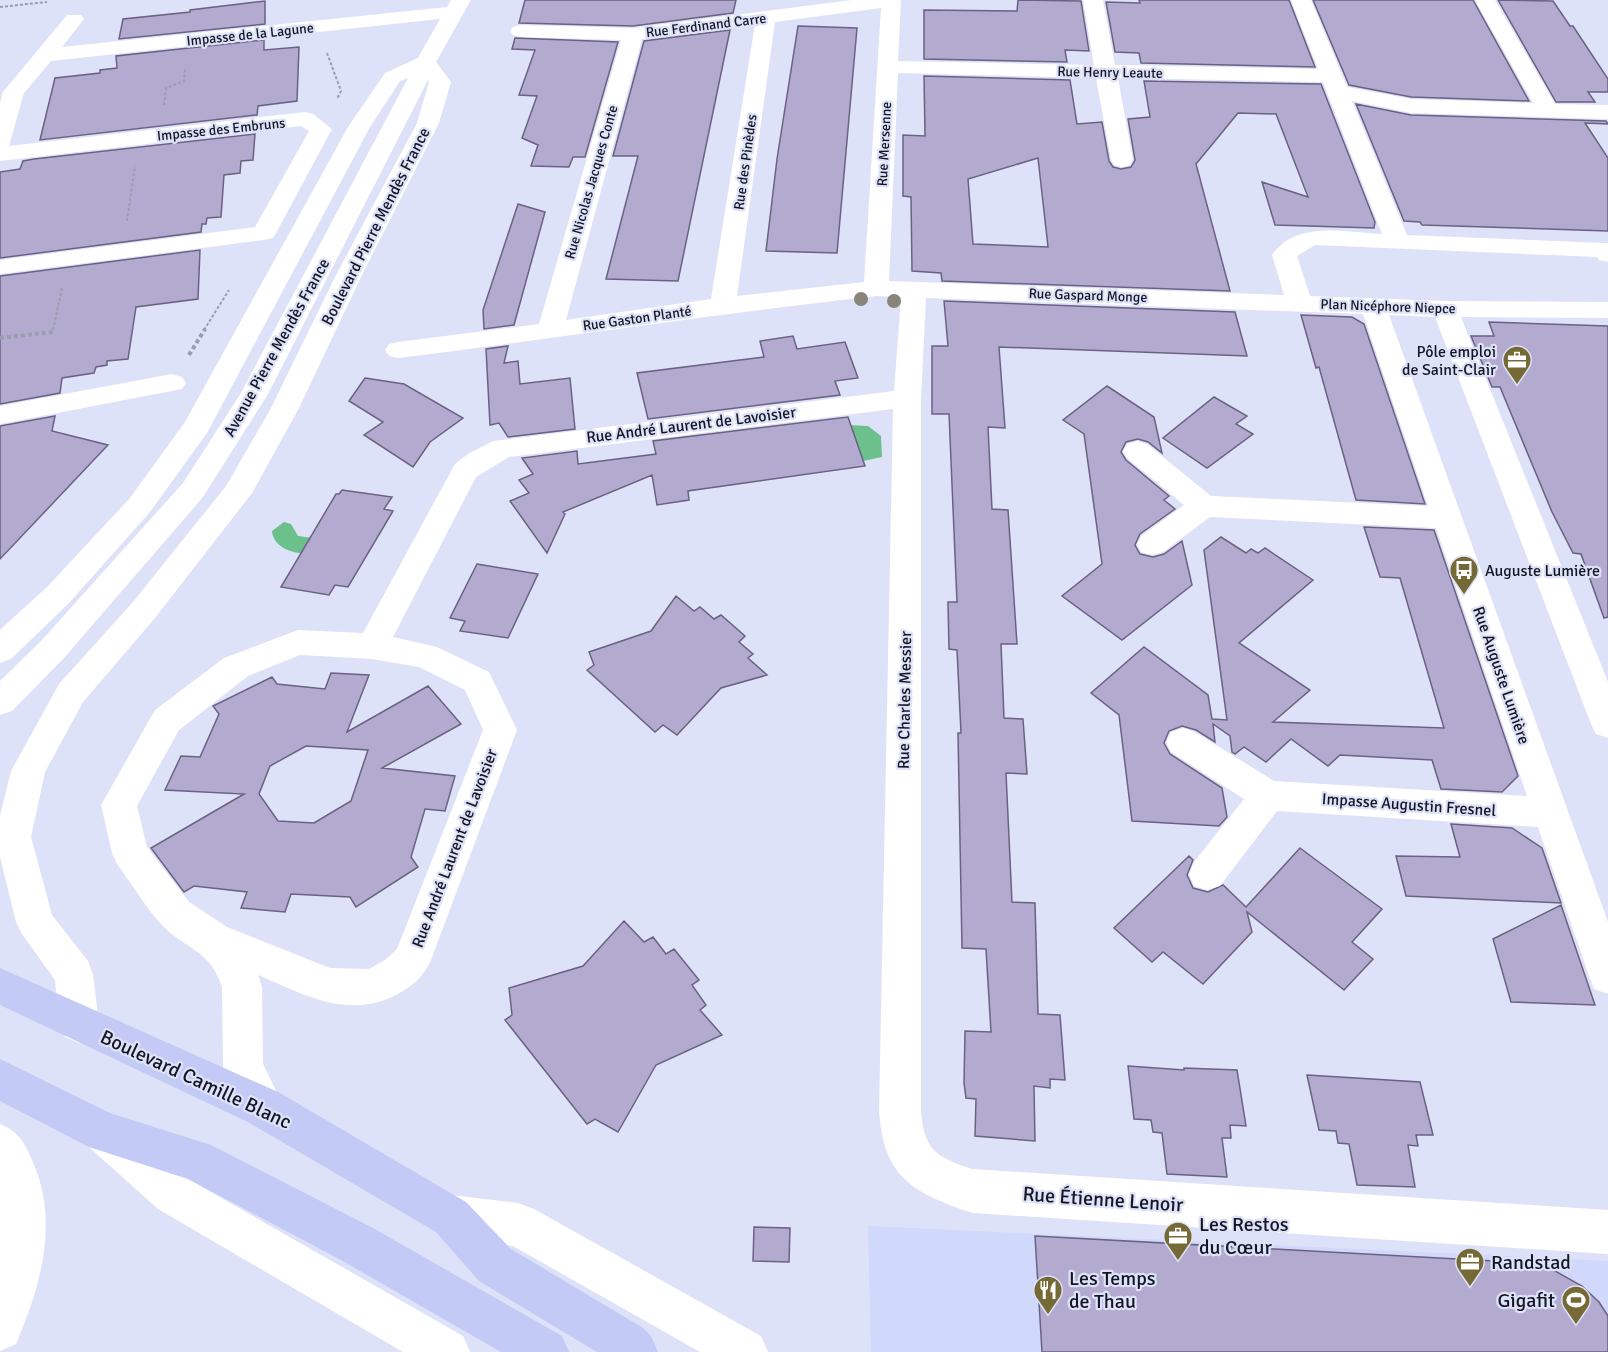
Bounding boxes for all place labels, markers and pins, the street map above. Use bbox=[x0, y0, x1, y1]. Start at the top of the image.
place label: Pôle emploi de Saint-Clair bbox=[1402, 342, 1496, 380]
office icon: Pôle emploi de Saint-Clair bbox=[1501, 344, 1533, 386]
bus stop icon: Auguste Lumière bbox=[1448, 554, 1480, 596]
place label: Auguste Lumière bbox=[1485, 561, 1600, 581]
place label: Les Restos du Cœur bbox=[1199, 1212, 1289, 1260]
office icon: Les Restos du Cœur bbox=[1162, 1220, 1194, 1262]
office icon: Randstad bbox=[1454, 1246, 1486, 1288]
place label: Randstad bbox=[1491, 1250, 1571, 1275]
place label: Les Temps de Thau bbox=[1069, 1266, 1156, 1314]
restaurant icon: Les Temps de Thau bbox=[1032, 1274, 1064, 1316]
sports icon: Gigafit bbox=[1560, 1284, 1592, 1326]
place label: Gigafit bbox=[1498, 1288, 1555, 1313]

